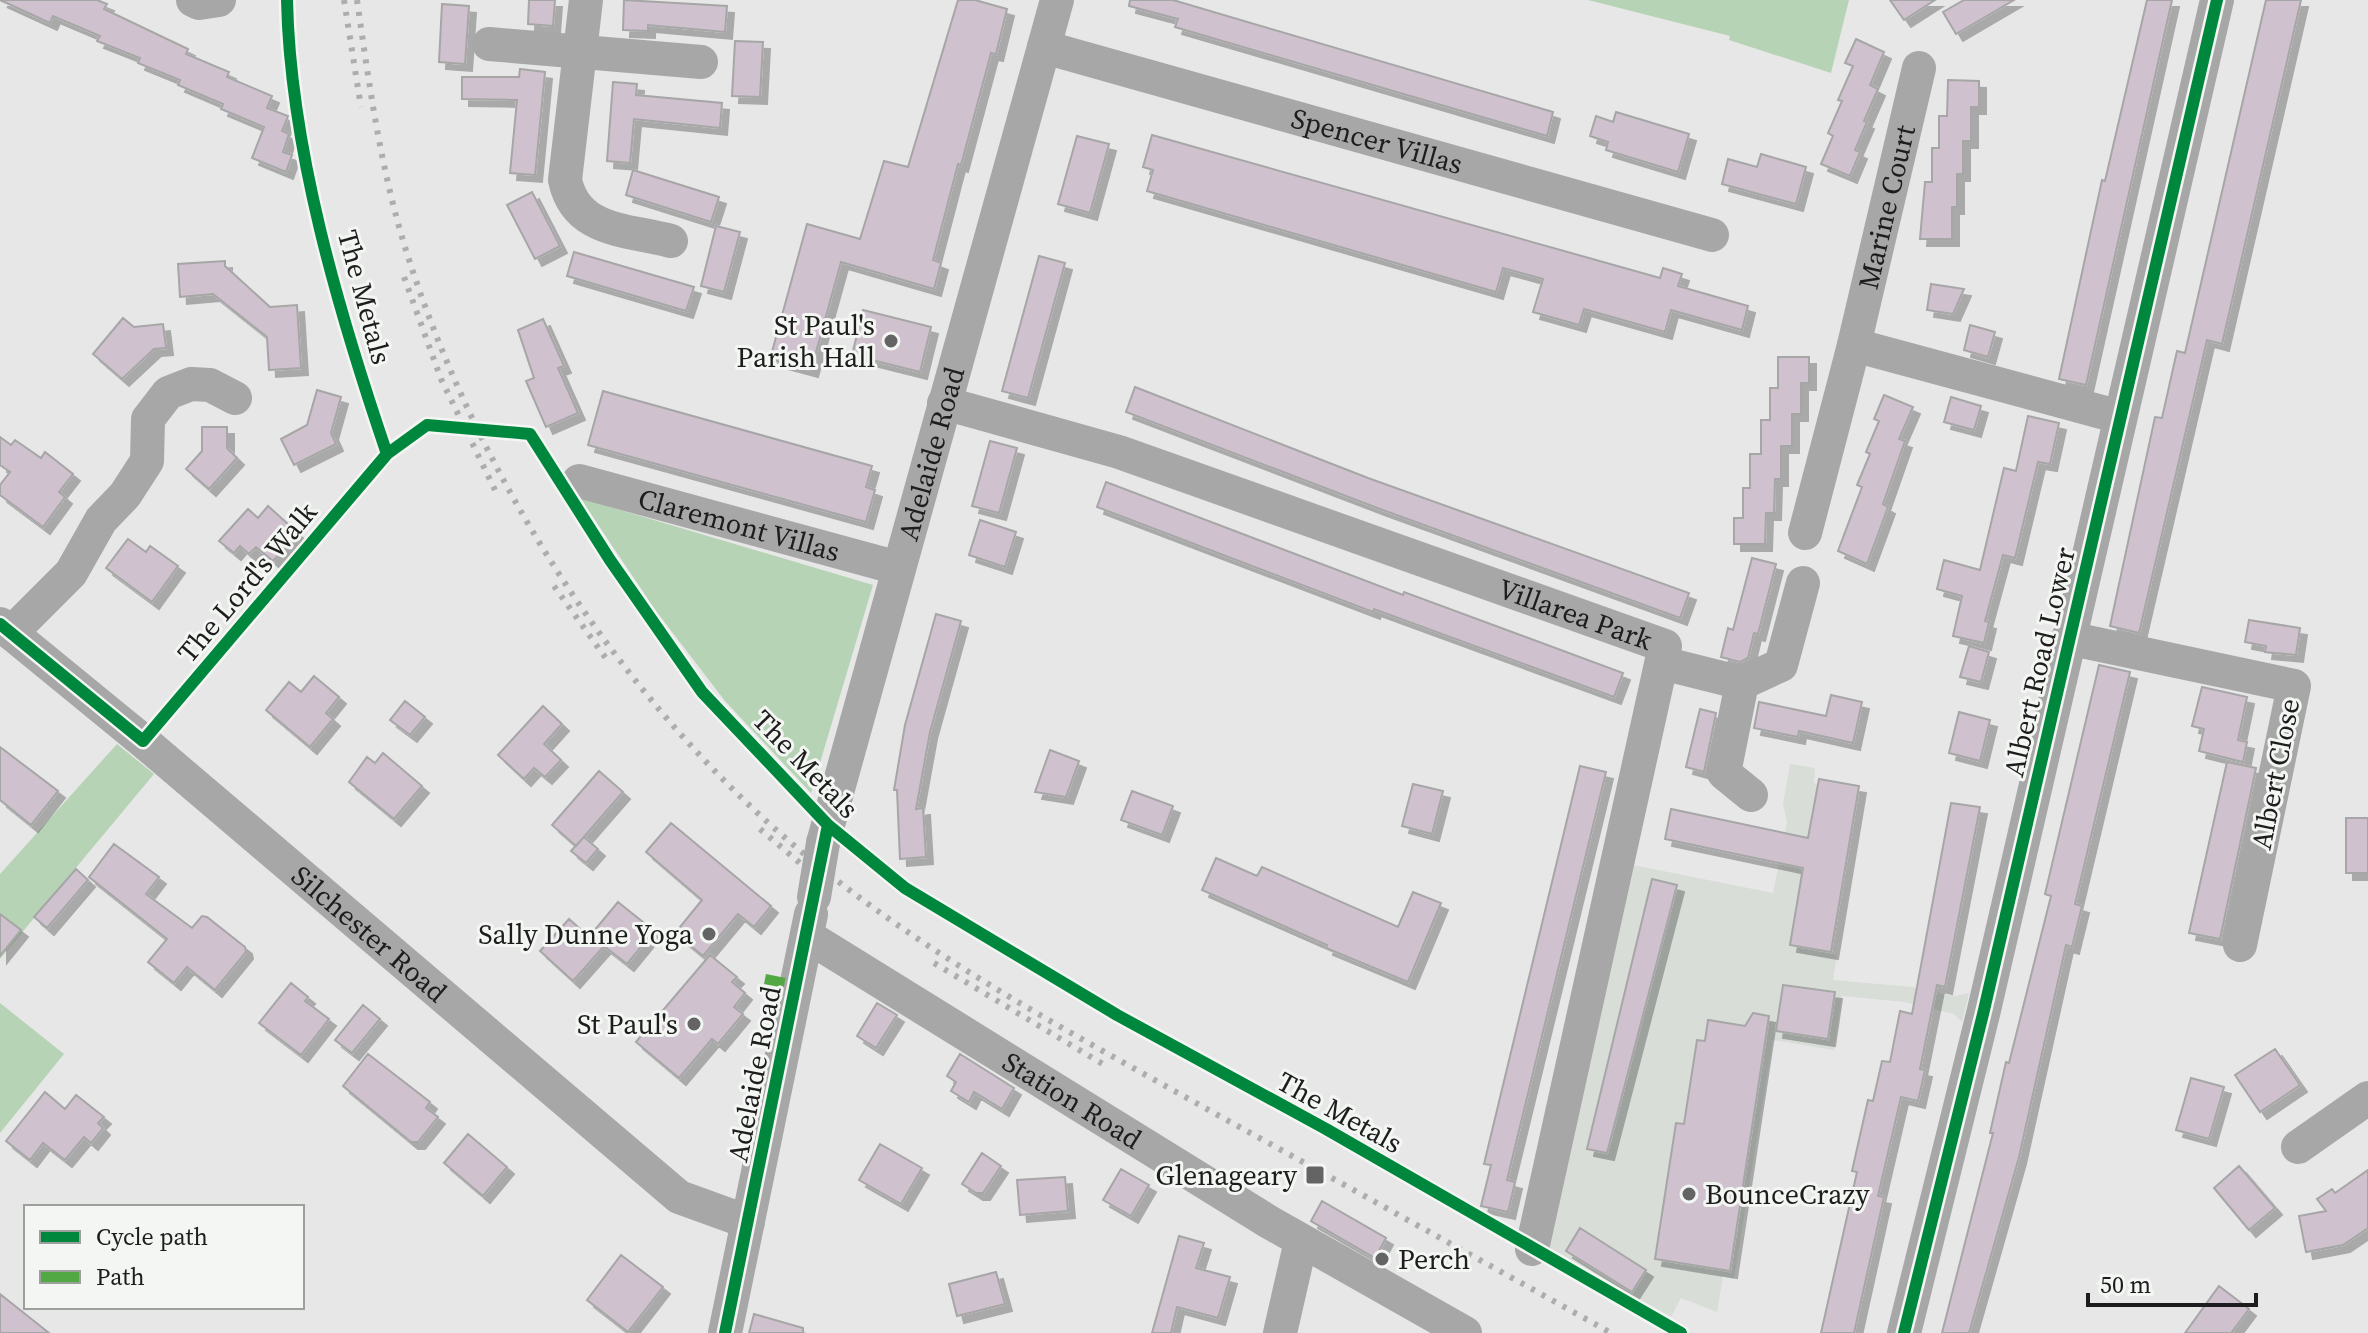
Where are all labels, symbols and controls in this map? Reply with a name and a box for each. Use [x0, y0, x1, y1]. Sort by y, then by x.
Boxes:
street label: Spencer Villas [1287, 99, 1467, 183]
street label: Marine Court [1849, 120, 1924, 293]
street label: The Metals [329, 226, 401, 368]
place label: St Paul's Parish Hall [737, 306, 875, 376]
marker: St Paul's Parish Hall [882, 332, 900, 350]
street label: Adelaide Road [889, 362, 973, 545]
street label: Claremont Villas [634, 479, 844, 570]
street label: The Lord's Walk [169, 493, 326, 670]
street label: Albert Road Lower [1994, 543, 2084, 780]
street label: Villarea Park [1493, 569, 1658, 659]
street label: Albert Close [2242, 695, 2308, 853]
street label: The Metals [745, 701, 867, 827]
street label: Silchester Road [284, 857, 455, 1011]
place label: Sally Dunne Yoga [478, 915, 694, 953]
marker: Sally Dunne Yoga [700, 925, 718, 943]
street label: Adelaide Road [718, 983, 790, 1165]
place label: St Paul's [577, 1005, 678, 1043]
marker: St Paul's [685, 1015, 703, 1033]
street label: Station Road [995, 1043, 1149, 1158]
street label: The Metals [1271, 1062, 1409, 1162]
place label: Glenageary [1156, 1156, 1298, 1194]
marker: Glenageary [1304, 1164, 1326, 1186]
place label: BounceCrazy [1705, 1175, 1870, 1213]
marker: BounceCrazy [1680, 1185, 1698, 1203]
legend [24, 1205, 304, 1309]
text: Cycle path [96, 1220, 208, 1253]
place label: Perch [1398, 1240, 1470, 1278]
marker: Perch [1373, 1250, 1391, 1268]
scale bar [2088, 1257, 2256, 1307]
text: Path [96, 1260, 145, 1293]
text: 50 m [2100, 1268, 2151, 1301]

